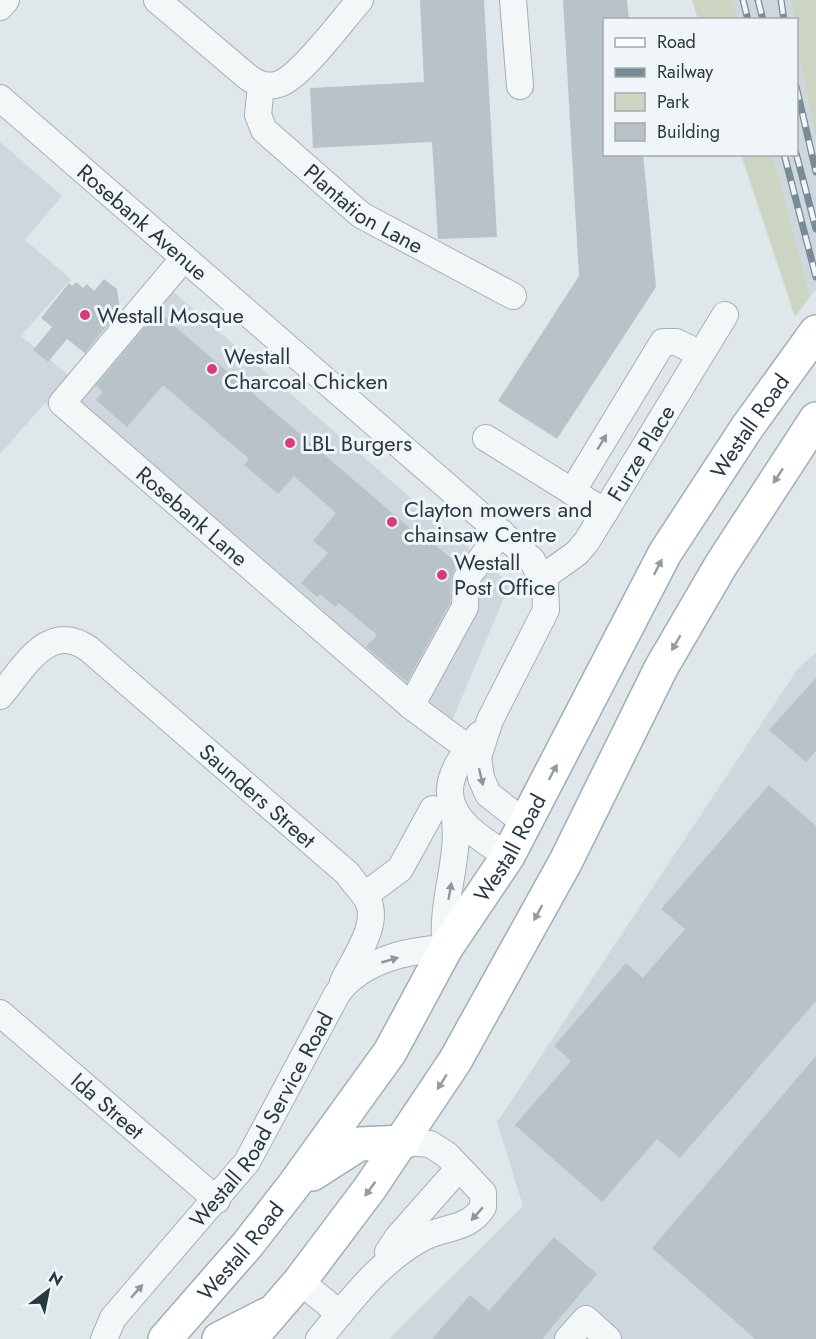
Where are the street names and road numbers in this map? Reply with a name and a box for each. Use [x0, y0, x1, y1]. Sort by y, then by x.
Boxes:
street label: Rosebank Avenue [70, 156, 215, 288]
street label: Plantation Lane [297, 156, 429, 261]
street label: Westall Road [702, 367, 797, 484]
street label: Furze Place [599, 398, 683, 507]
street label: Rosebank Lane [129, 458, 255, 574]
street label: Saunders Street [192, 736, 323, 856]
street label: Westall Road [466, 788, 554, 908]
street label: Westall Road Service Road [182, 1006, 341, 1234]
street label: Ida Street [64, 1065, 152, 1147]
street label: Westall Road [190, 1195, 291, 1307]

